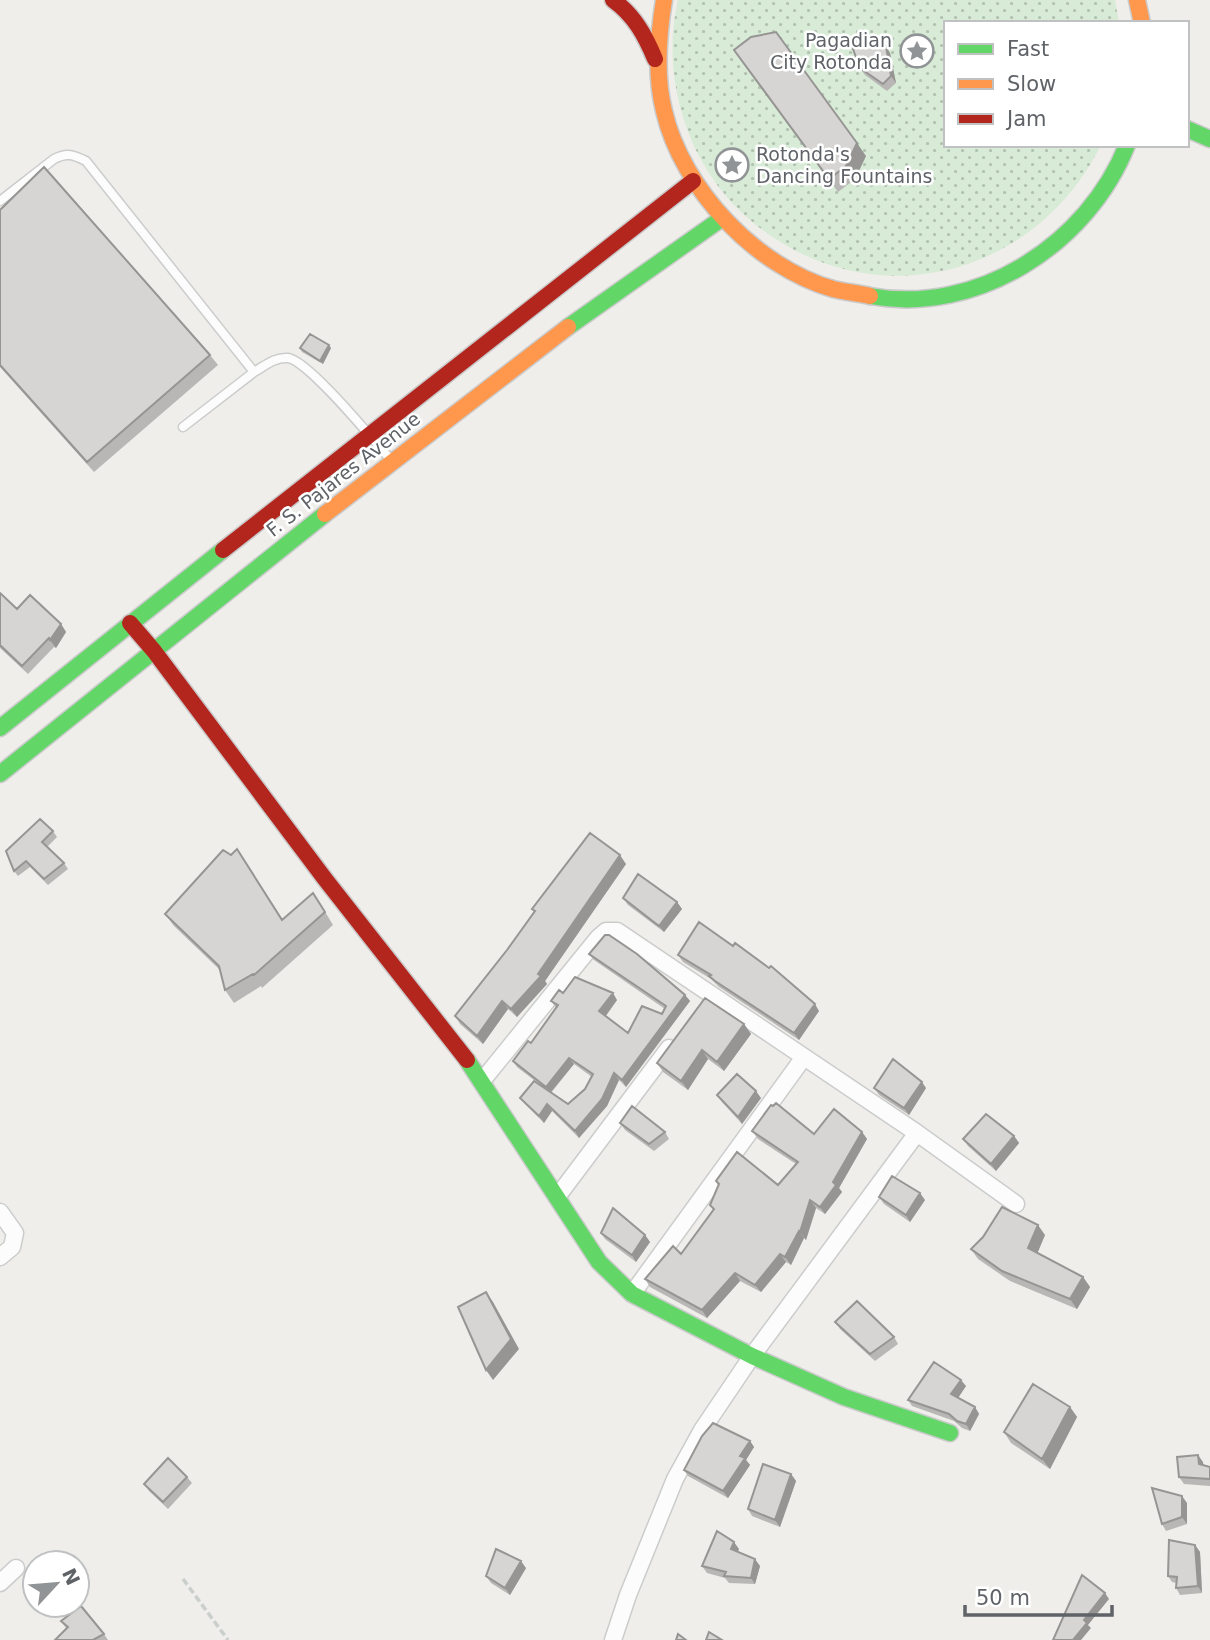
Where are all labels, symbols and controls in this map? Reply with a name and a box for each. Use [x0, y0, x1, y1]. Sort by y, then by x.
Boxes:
legend [944, 21, 1189, 147]
place label: Pagadian City Rotonda [770, 29, 892, 73]
place icon: Pagadian City Rotonda [898, 32, 936, 70]
text: Fast [1007, 37, 1049, 61]
text: Slow [1007, 72, 1056, 96]
text: Jam [1005, 107, 1047, 131]
place label: Rotonda's Dancing Fountains [756, 143, 932, 187]
place icon: Rotonda's Dancing Fountains [713, 146, 751, 184]
street label: F. S. Pajares Avenue [262, 407, 424, 541]
north arrow [21, 1549, 91, 1619]
text: N [58, 1565, 85, 1589]
scale bar [965, 1574, 1112, 1618]
text: 50 m [976, 1586, 1030, 1610]

